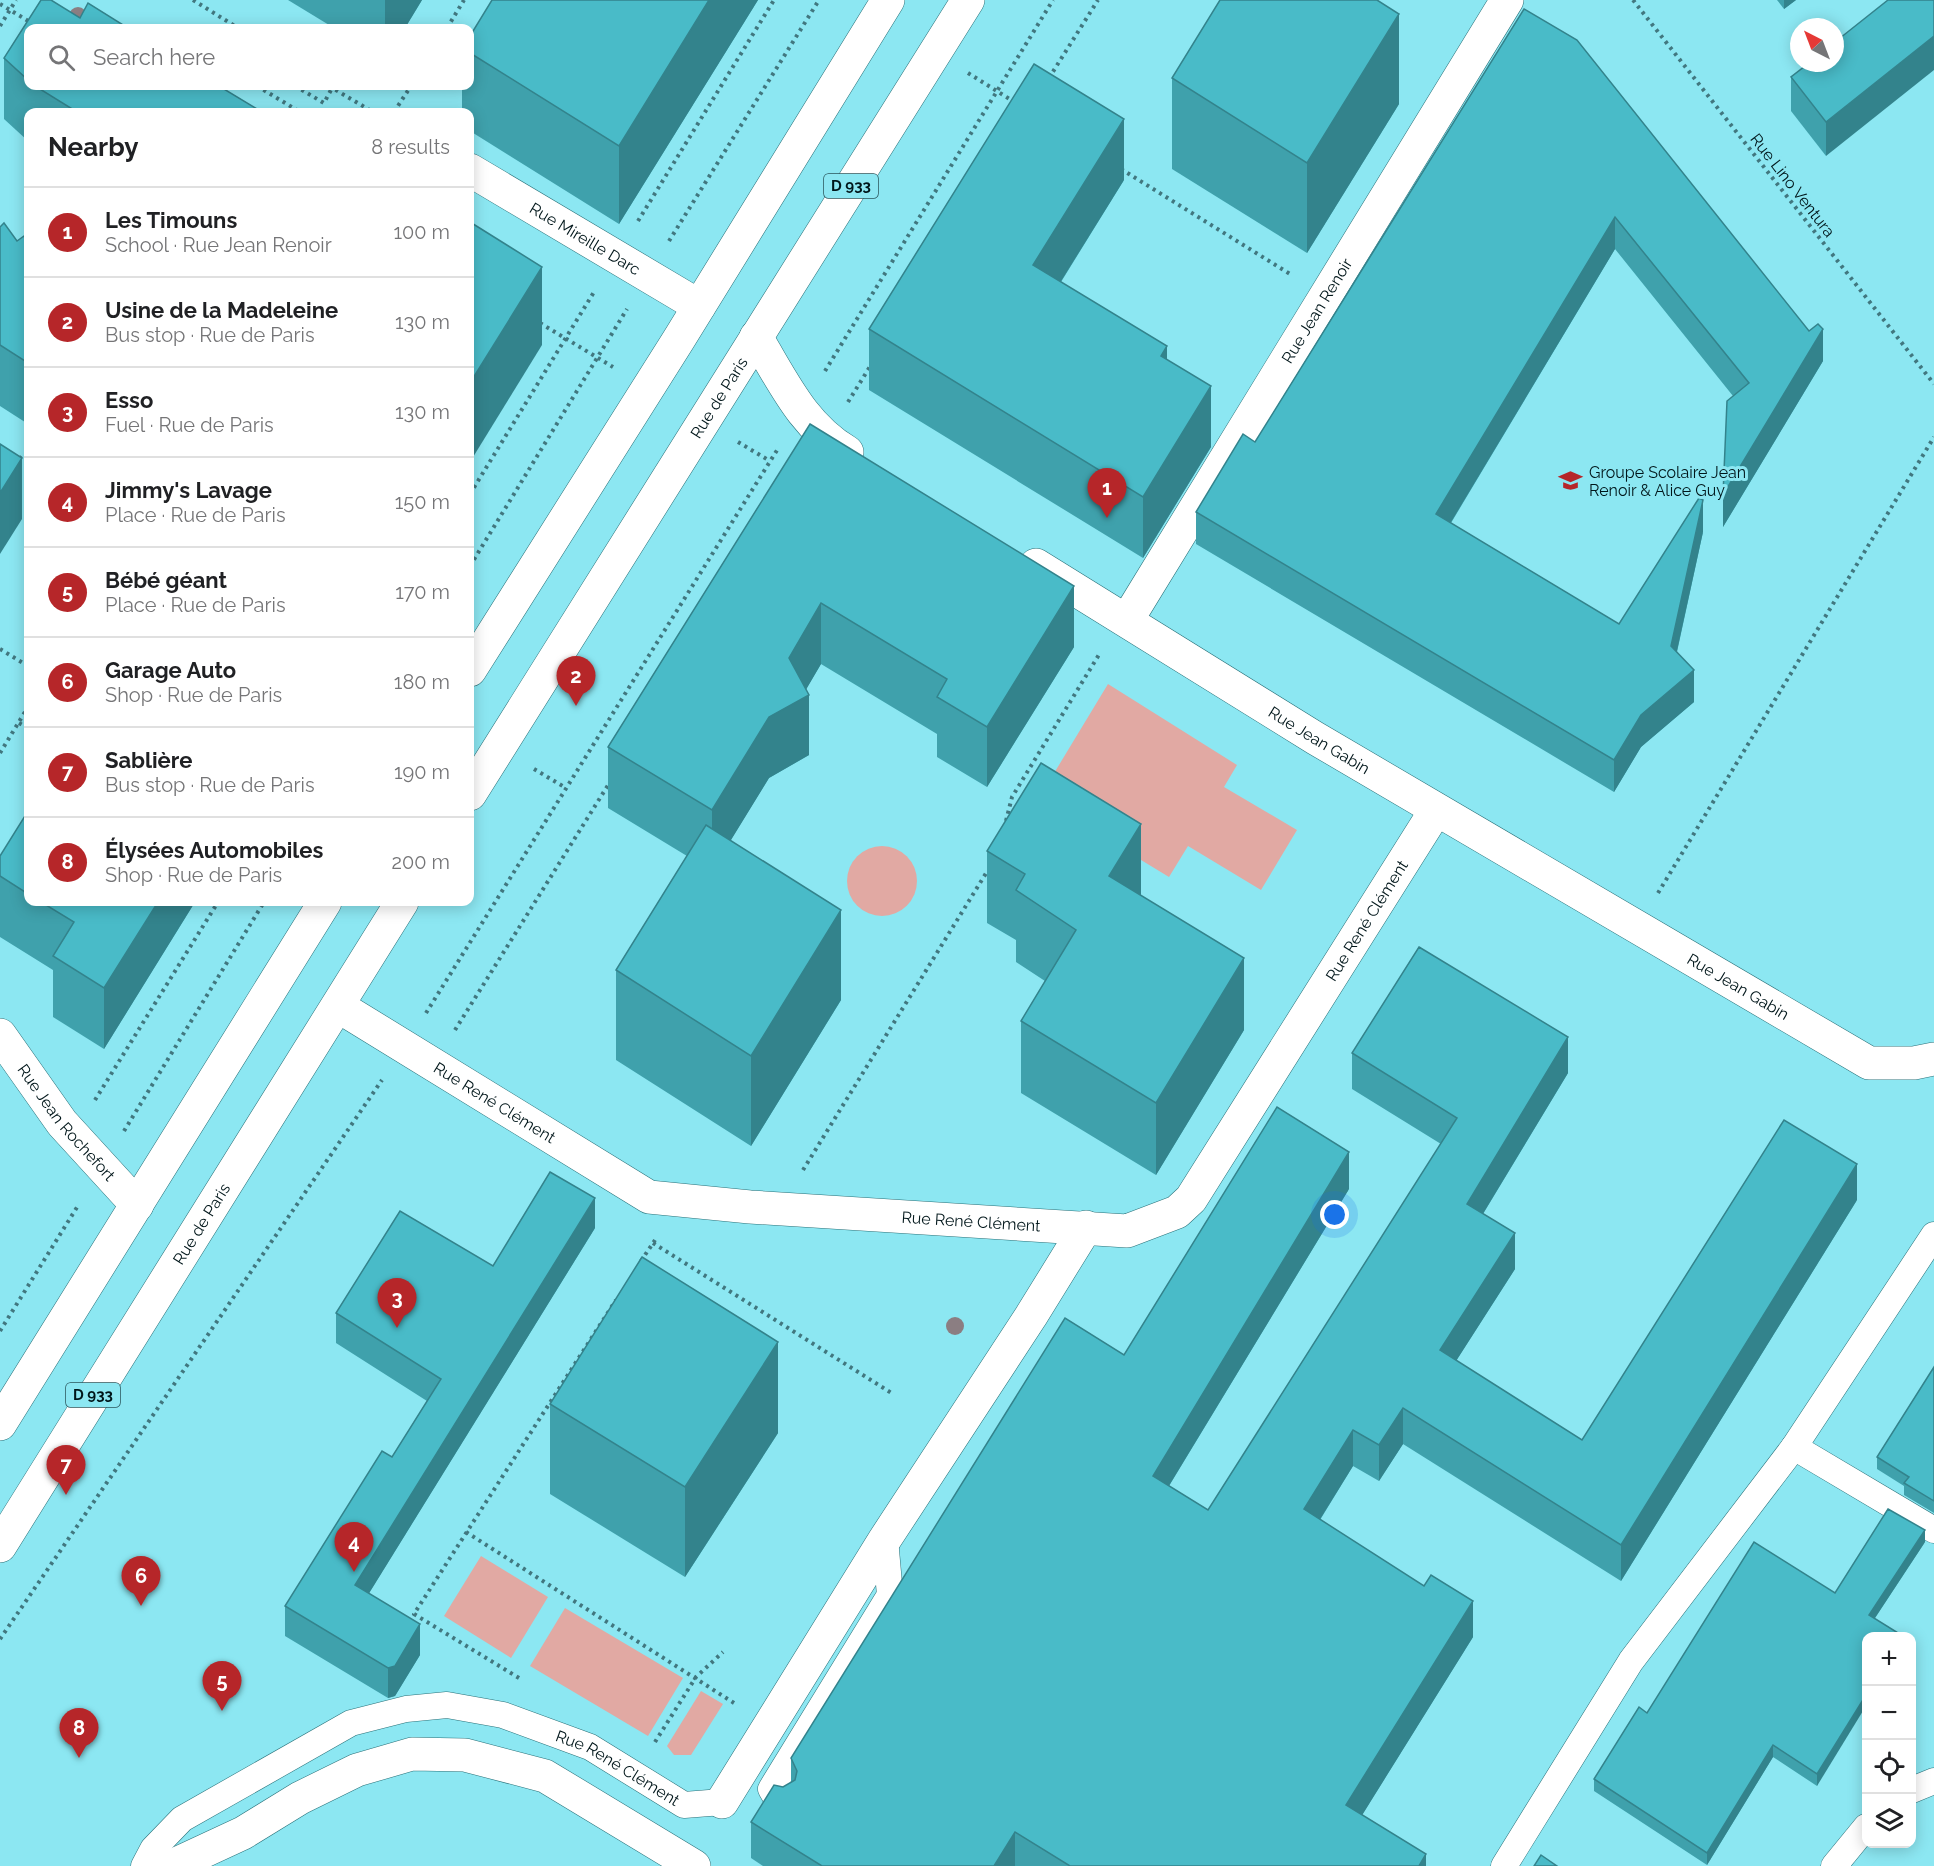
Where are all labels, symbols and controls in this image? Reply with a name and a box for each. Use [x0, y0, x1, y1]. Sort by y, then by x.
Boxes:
north arrow [1790, 18, 1844, 72]
search box [24, 24, 474, 90]
icon: search [45, 41, 78, 74]
text: Search here [93, 44, 215, 70]
street label: Rue Lino Ventura [1746, 130, 1839, 241]
text: Nearby [48, 132, 138, 162]
text: 8 results [371, 135, 450, 159]
road number: D 933 [824, 174, 878, 198]
street label: Rue Mireille Darc [526, 199, 644, 279]
text: Les Timouns [105, 207, 237, 233]
text: 1 [63, 220, 72, 244]
text: 100 m [393, 220, 450, 244]
text: School · Rue Jean Renoir [105, 233, 332, 257]
street label: Rue Jean Renoir [1278, 254, 1357, 367]
text: Usine de la Madeleine [105, 297, 338, 323]
text: 2 [62, 310, 73, 334]
text: 130 m [395, 310, 450, 334]
text: Bus stop · Rue de Paris [105, 323, 315, 347]
street label: Rue de Paris [687, 353, 752, 442]
text: Esso [105, 387, 153, 413]
text: 3 [62, 400, 73, 424]
text: 130 m [395, 400, 450, 424]
text: Fuel · Rue de Paris [105, 413, 274, 437]
place label: Groupe Scolaire Jean Renoir & Alice Guy [1589, 463, 1746, 500]
pin: 1 [1088, 468, 1126, 518]
school or university icon: Groupe Scolaire Jean Renoir & Alice Guy [1558, 468, 1584, 494]
text: Jimmy's Lavage [105, 477, 272, 503]
text: 4 [62, 490, 73, 514]
text: 150 m [395, 490, 450, 514]
text: Place · Rue de Paris [105, 503, 286, 527]
text: Bébé géant [105, 567, 227, 593]
text: 5 [62, 580, 73, 604]
text: 170 m [395, 580, 450, 604]
text: Place · Rue de Paris [105, 593, 286, 617]
pin: 2 [556, 656, 596, 706]
text: Garage Auto [105, 657, 236, 683]
text: 6 [61, 670, 74, 694]
text: 180 m [394, 670, 450, 694]
text: Shop · Rue de Paris [105, 683, 282, 707]
street label: Rue Jean Gabin [1265, 703, 1373, 778]
text: Sablière [105, 747, 192, 773]
text: 7 [62, 760, 73, 784]
text: 190 m [394, 760, 450, 784]
text: Bus stop · Rue de Paris [105, 773, 315, 797]
text: Élysées Automobiles [105, 837, 323, 863]
text: 8 [61, 850, 74, 874]
text: 200 m [392, 850, 450, 874]
street label: Rue René Clément [1322, 856, 1412, 985]
text: Shop · Rue de Paris [105, 863, 282, 887]
street label: Rue Jean Gabin [1684, 949, 1792, 1024]
street label: Rue René Clément [430, 1058, 559, 1148]
street label: Rue Jean Rochefort [13, 1061, 119, 1185]
street label: Rue de Paris [169, 1180, 234, 1268]
your location [1320, 1200, 1349, 1229]
street label: Rue René Clément [901, 1208, 1042, 1236]
pin: 3 [378, 1278, 416, 1328]
road number: D 933 [66, 1383, 120, 1407]
pin: 7 [46, 1446, 86, 1495]
pin: 4 [334, 1522, 374, 1572]
pin: 6 [122, 1556, 160, 1606]
map controls [1862, 1632, 1916, 1848]
button: + [1862, 1632, 1916, 1686]
pin: 5 [202, 1662, 242, 1711]
button: − [1862, 1686, 1916, 1740]
pin: 8 [60, 1708, 98, 1758]
street label: Rue René Clément [553, 1726, 684, 1810]
button: locate [1862, 1740, 1916, 1794]
button: layers [1862, 1794, 1916, 1848]

